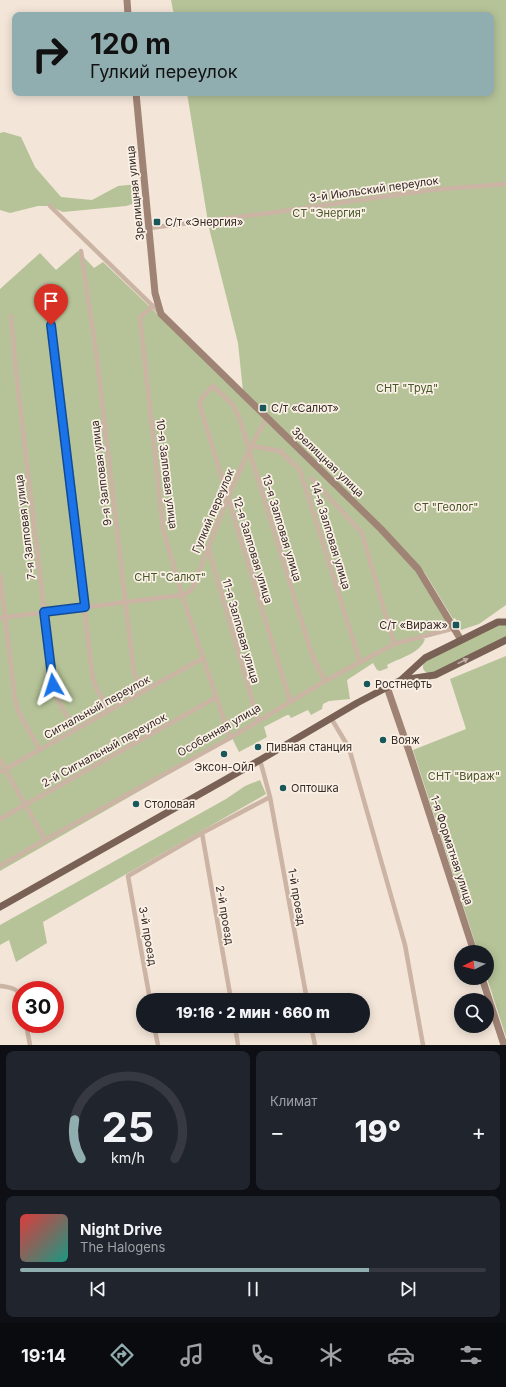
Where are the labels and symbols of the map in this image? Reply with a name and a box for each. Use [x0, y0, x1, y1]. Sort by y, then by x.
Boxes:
street label: Зрелищная улица [123, 145, 147, 241]
street label: 3-й Июльский переулок [309, 173, 439, 205]
park label: СТ "Энергия" [292, 206, 366, 220]
place label: С/т «Энергия» [165, 215, 243, 229]
marker: С/т «Энергия» [152, 217, 162, 227]
pin [34, 284, 68, 325]
park label: СНТ "Труд" [376, 381, 438, 395]
place label: С/т «Салют» [271, 401, 339, 415]
marker: С/т «Салют» [258, 403, 268, 413]
street label: 10-я Залповая улица [153, 418, 181, 530]
street label: 9-я Залповая улица [88, 419, 114, 527]
street label: Зрелищная улица [289, 424, 367, 500]
street label: Гулкий переулок [189, 467, 237, 555]
street label: 13-я Залповая улица [259, 473, 305, 583]
street label: 7-я Залповая улица [12, 474, 38, 580]
street label: 14-я Залповая улица [308, 481, 354, 591]
street label: 12-я Залповая улица [230, 495, 276, 605]
park label: СТ "Геолог" [414, 500, 478, 514]
park label: СНТ "Салют" [134, 570, 206, 584]
street label: 11-я Залповая улица [219, 577, 263, 685]
place label: С/т «Вираж» [379, 618, 448, 632]
marker: С/т «Вираж» [451, 620, 461, 630]
one-way arrow [458, 658, 469, 664]
position arrow [32, 664, 74, 706]
street label: Сигнальный переулок [41, 672, 153, 742]
place label: Ростнефть [375, 677, 432, 691]
marker: Ростнефть [362, 679, 372, 689]
street label: Особенная улица [175, 700, 263, 760]
street label: 2-й Сигнальный переулок [39, 710, 169, 790]
place label: Вояж [391, 733, 420, 747]
marker: Вояж [378, 735, 388, 745]
place label: Пивная станция [266, 740, 352, 754]
marker: Пивная станция [253, 742, 263, 752]
marker: Эксон-Ойл [219, 749, 229, 759]
place label: Эксон-Ойл [194, 760, 254, 774]
park label: СНТ "Вираж" [428, 769, 500, 783]
place label: Оптошка [291, 781, 339, 795]
marker: Оптошка [278, 783, 288, 793]
street label: 1-я Форматная улица [428, 794, 476, 906]
place label: Столовая [144, 797, 195, 811]
marker: Столовая [131, 799, 141, 809]
street label: 1-й проезд [285, 867, 309, 927]
street label: 2-й проезд [213, 884, 237, 946]
street label: 3-й проезд [136, 905, 160, 967]
north arrow [454, 945, 494, 985]
speed limit sign: 30 [12, 981, 64, 1033]

